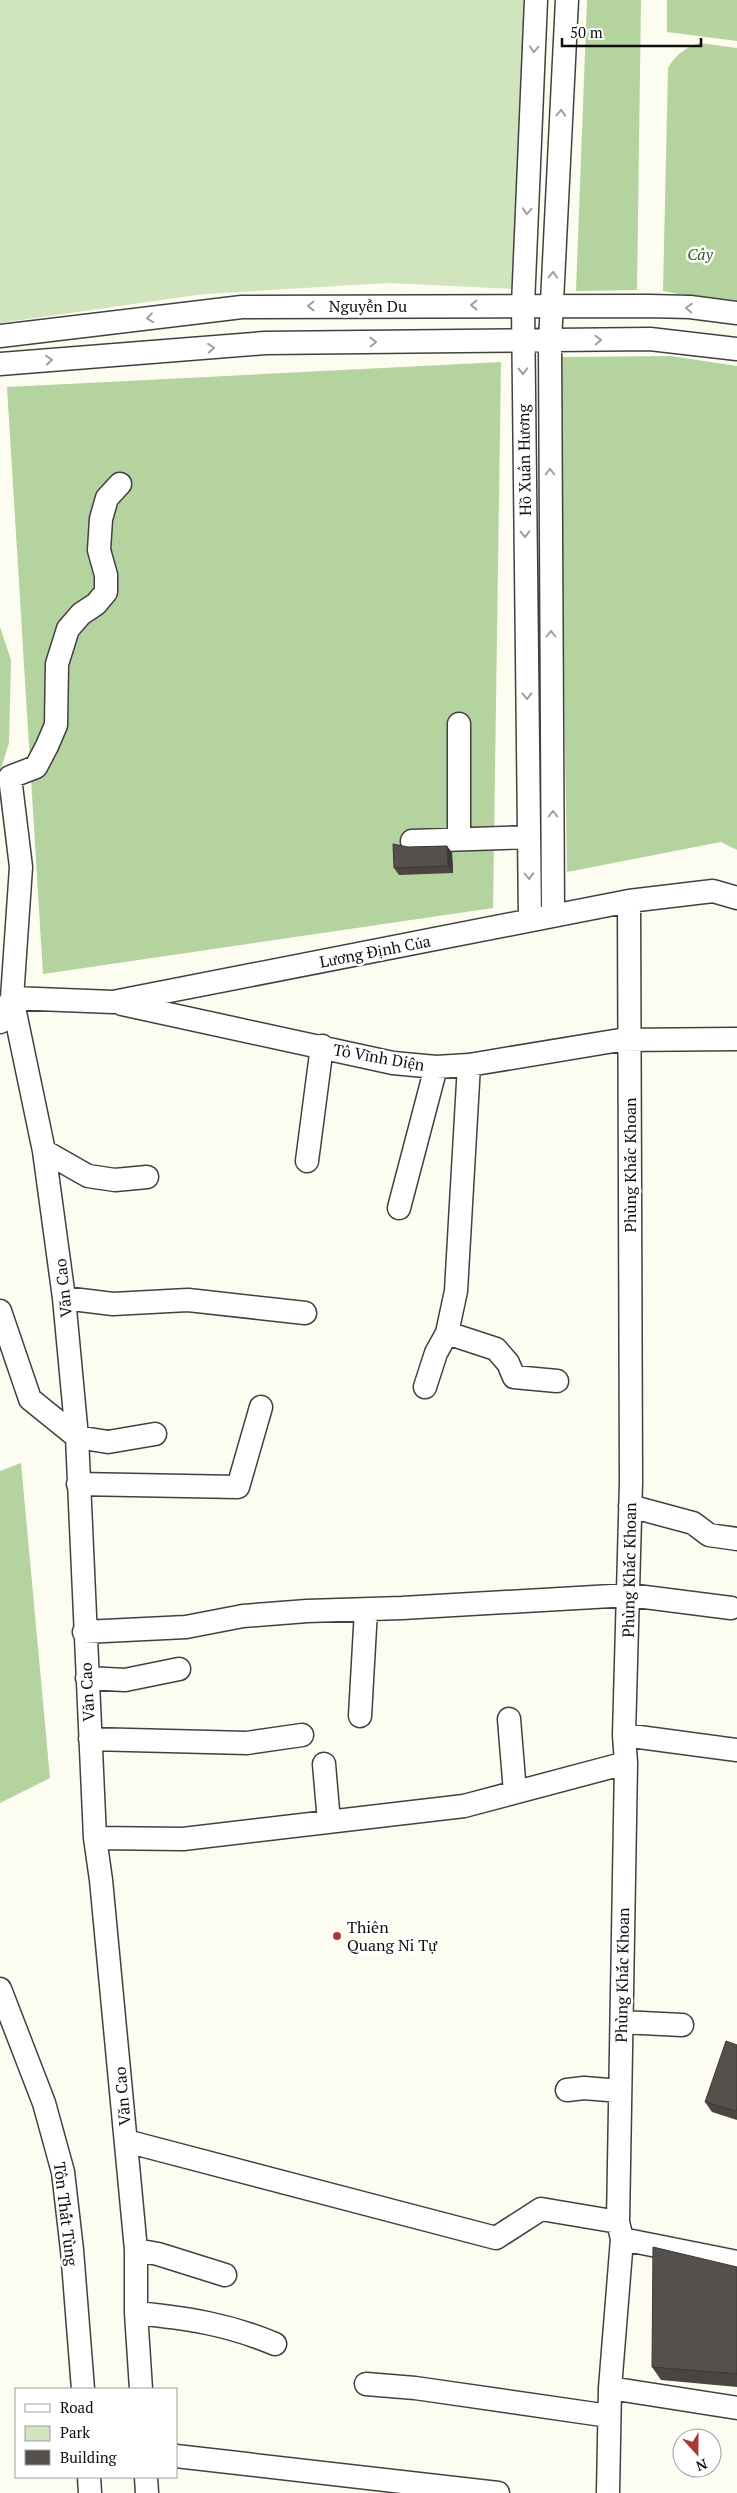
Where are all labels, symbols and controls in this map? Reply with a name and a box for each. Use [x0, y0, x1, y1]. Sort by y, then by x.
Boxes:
scale bar [562, 15, 701, 47]
text: 50 m [570, 22, 603, 42]
one-way arrow [528, 45, 539, 53]
one-way arrow [556, 109, 567, 117]
one-way arrow [521, 207, 532, 215]
park label: Cây [687, 243, 714, 265]
one-way arrow [547, 271, 558, 279]
street label: Nguyễn Du [329, 295, 407, 317]
one-way arrow [470, 300, 478, 311]
one-way arrow [307, 301, 315, 311]
one-way arrow [684, 302, 692, 313]
one-way arrow [145, 312, 153, 323]
one-way arrow [595, 335, 603, 345]
one-way arrow [370, 337, 377, 347]
one-way arrow [207, 342, 215, 353]
one-way arrow [45, 355, 53, 366]
one-way arrow [518, 368, 529, 376]
street label: Hồ Xuân Hương [512, 403, 536, 516]
one-way arrow [545, 467, 555, 475]
one-way arrow [520, 530, 530, 538]
one-way arrow [546, 630, 556, 638]
one-way arrow [522, 693, 532, 701]
one-way arrow [547, 810, 558, 818]
one-way arrow [524, 873, 535, 881]
street label: Lương Định Của [318, 929, 432, 973]
street label: Tô Vĩnh Diện [332, 1038, 427, 1076]
street label: Phùng Khắc Khoan [619, 1097, 641, 1233]
street label: Văn Cao [49, 1257, 77, 1319]
street label: Phùng Khắc Khoan [617, 1502, 641, 1638]
street label: Văn Cao [74, 1662, 100, 1722]
street label: Phùng Khắc Khoan [610, 1907, 634, 2043]
place label: Thiên Quang Ni Tự [347, 1916, 438, 1956]
marker: Thiên Quang Ni Tự [331, 1930, 343, 1942]
street label: Văn Cao [108, 2065, 136, 2126]
street label: Tôn Thất Tùng [49, 2161, 83, 2268]
legend [15, 2388, 178, 2478]
text: Road [60, 2397, 93, 2417]
text: Park [60, 2422, 90, 2442]
north arrow [672, 2428, 722, 2478]
text: Building [60, 2447, 118, 2467]
text: N [693, 2455, 710, 2477]

